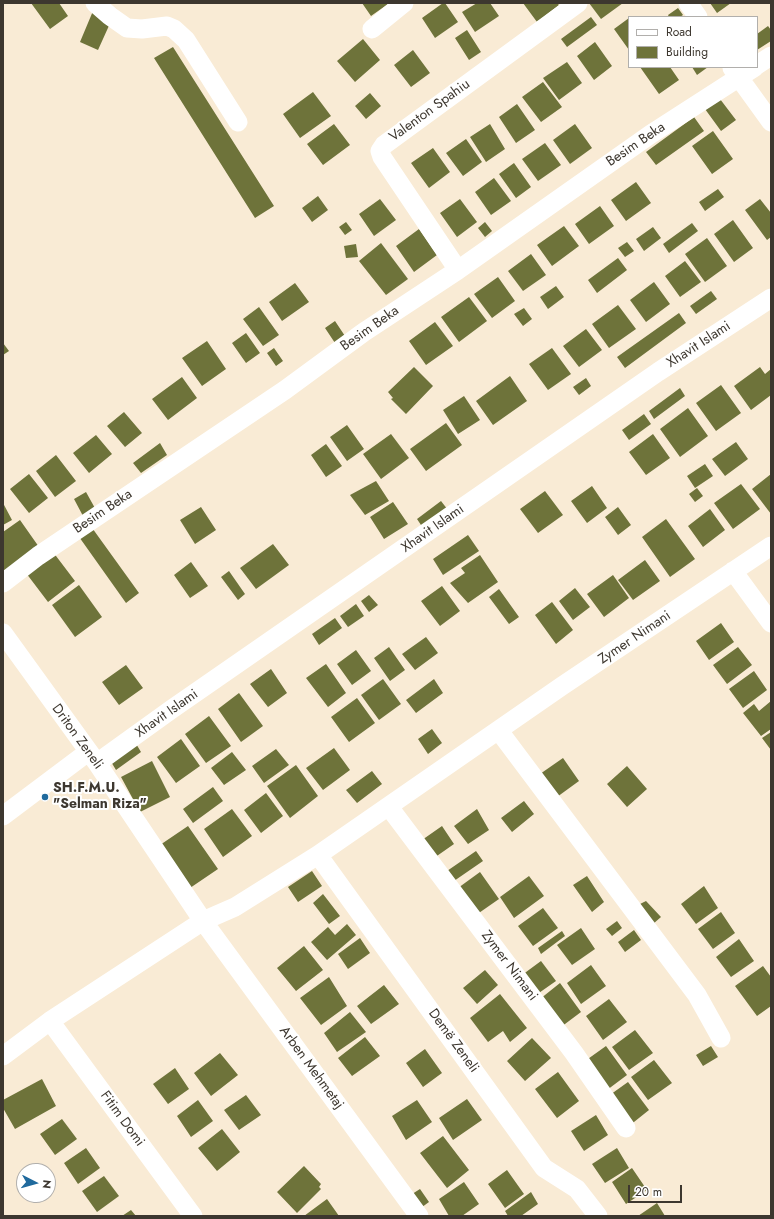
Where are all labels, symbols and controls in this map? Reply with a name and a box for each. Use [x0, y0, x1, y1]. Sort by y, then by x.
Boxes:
legend [628, 16, 758, 68]
text: Road [666, 23, 692, 41]
text: Building [666, 43, 708, 61]
street label: Valenton Spahiu [386, 76, 474, 146]
street label: Besim Beka [603, 119, 669, 171]
street label: Besim Beka [338, 303, 402, 355]
street label: Xhavit Islami [664, 318, 734, 372]
street label: Besim Beka [70, 486, 136, 538]
street label: Xhavit Islami [398, 501, 468, 557]
street label: Zymer Nimani [596, 608, 674, 668]
street label: Xhavit Islami [132, 686, 202, 742]
street label: Driton Zeneli [48, 701, 106, 773]
place label: SH.F.M.U. "Selman Riza" [53, 781, 147, 814]
marker: SH.F.M.U. "Selman Riza" [40, 792, 50, 802]
street label: Zymer Nimani [477, 928, 541, 1004]
street label: Demë Zeneli [424, 1006, 482, 1076]
street label: Arben Mehmetaj [275, 1023, 347, 1113]
street label: Fitim Domi [96, 1088, 148, 1150]
north arrow [16, 1163, 56, 1203]
scale bar [630, 1177, 684, 1203]
text: N [39, 1179, 55, 1189]
text: 20 m [635, 1183, 662, 1201]

